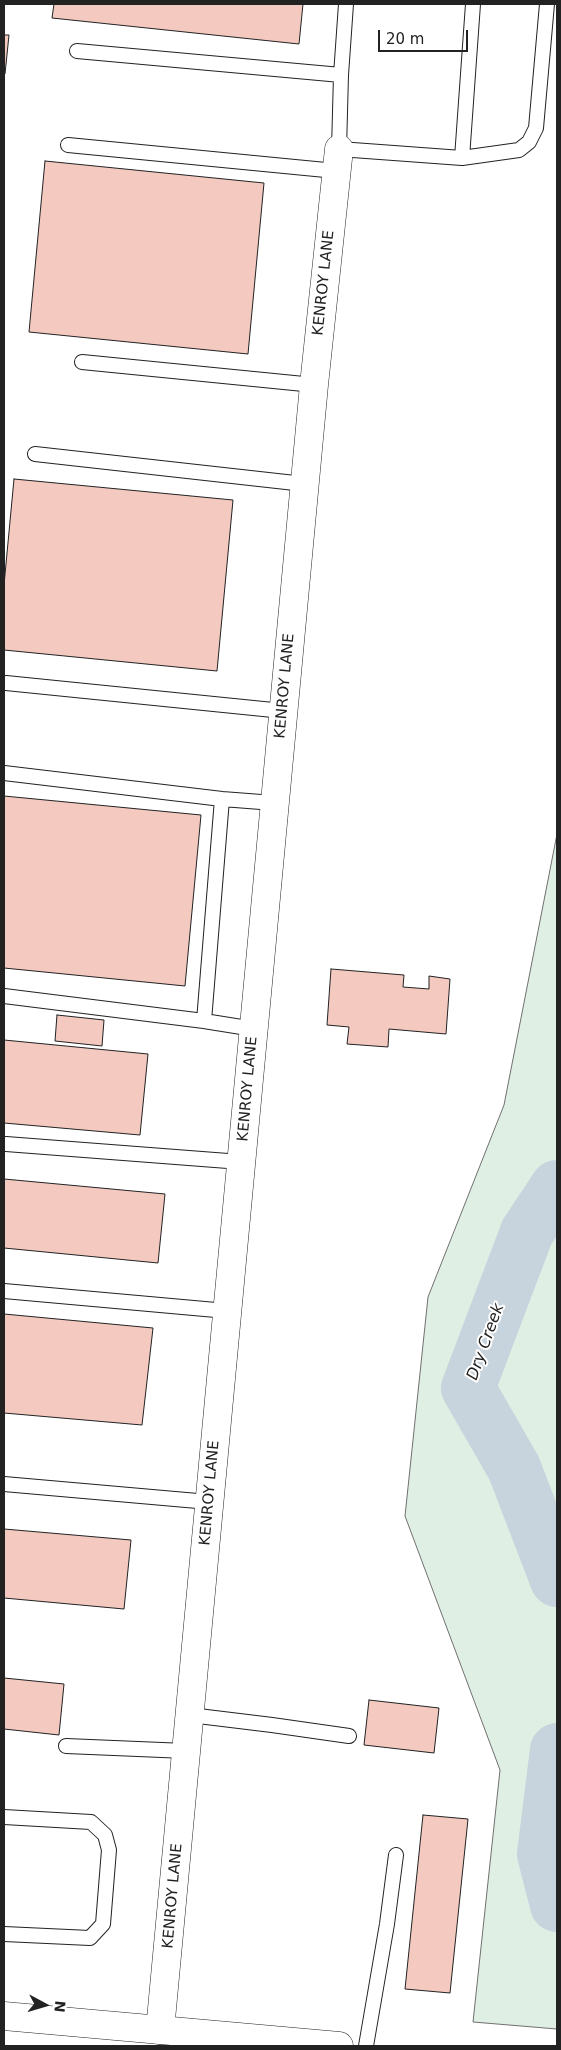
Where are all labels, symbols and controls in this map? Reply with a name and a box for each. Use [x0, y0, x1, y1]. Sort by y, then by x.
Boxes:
scale bar [381, 20, 471, 52]
text: 20 m [386, 30, 424, 48]
street label: KENROY LANE [310, 230, 338, 336]
street label: KENROY LANE [271, 633, 299, 739]
street label: KENROY LANE [234, 1036, 262, 1142]
water label: Dry Creek [463, 1301, 509, 1383]
street label: KENROY LANE [196, 1440, 224, 1546]
street label: KENROY LANE [159, 1843, 187, 1949]
north arrow [20, 1980, 70, 2030]
text: N [51, 2000, 68, 2013]

